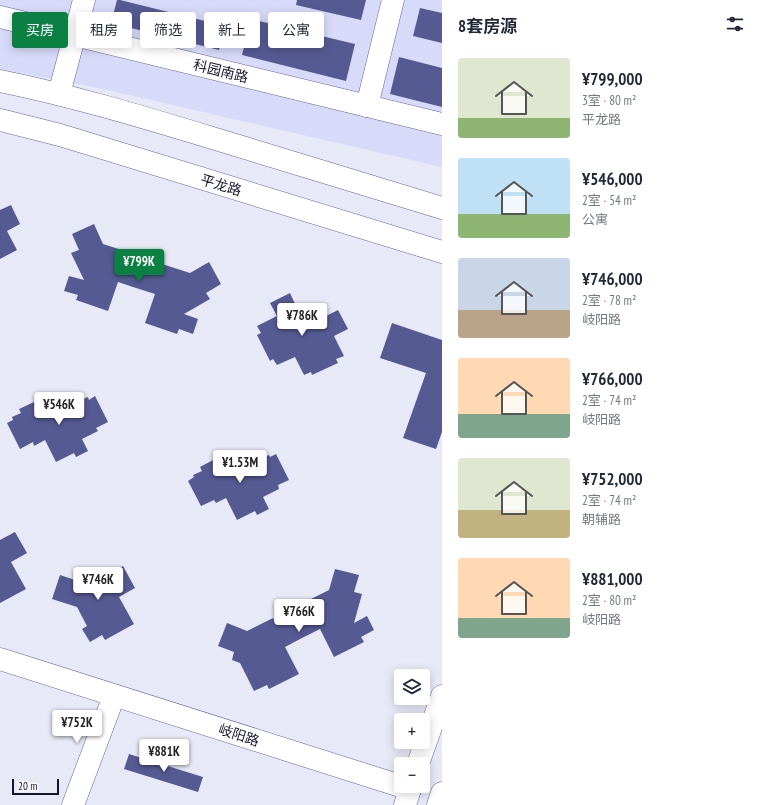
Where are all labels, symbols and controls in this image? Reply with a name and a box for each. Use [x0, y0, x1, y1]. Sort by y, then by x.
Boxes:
chip: 买房 [12, 12, 68, 48]
chip: 租房 [76, 12, 132, 48]
chip: 筛选 [140, 12, 196, 48]
chip: 新上 [204, 12, 260, 48]
chip: 公寓 [268, 12, 324, 48]
icon: filters [724, 13, 746, 35]
text: 8套房源 [458, 15, 517, 37]
street label: 科园南路 [192, 55, 250, 87]
text: ¥799,000 [582, 68, 643, 90]
icon: home [490, 74, 538, 122]
text: 3室 · 80 m² [582, 92, 636, 109]
text: 平龙路 [582, 111, 621, 128]
text: ¥546,000 [582, 168, 643, 190]
street label: 平龙路 [198, 170, 244, 200]
icon: home [490, 174, 538, 222]
text: 2室 · 54 m² [582, 192, 636, 209]
text: 公寓 [582, 211, 608, 228]
pin: ¥799K [111, 249, 167, 283]
text: ¥799K [123, 253, 155, 270]
text: ¥746,000 [582, 268, 643, 290]
icon: home [490, 274, 538, 322]
text: 2室 · 78 m² [582, 292, 636, 309]
pin: ¥786K [274, 303, 330, 337]
text: ¥786K [286, 307, 318, 324]
text: 岐阳路 [582, 311, 621, 328]
text: ¥766,000 [582, 368, 643, 390]
icon: home [490, 374, 538, 422]
pin: ¥546K [31, 392, 87, 426]
text: 2室 · 74 m² [582, 392, 636, 409]
text: ¥546K [43, 396, 75, 413]
text: 岐阳路 [582, 411, 621, 428]
pin: ¥1.53M [207, 450, 273, 484]
text: ¥1.53M [222, 454, 258, 471]
text: ¥752,000 [582, 468, 643, 490]
icon: home [490, 474, 538, 522]
text: 2室 · 74 m² [582, 492, 636, 509]
text: 朝辅路 [582, 511, 621, 528]
pin: ¥746K [70, 567, 126, 601]
text: ¥881,000 [582, 568, 643, 590]
text: ¥746K [82, 571, 114, 588]
icon: home [490, 574, 538, 622]
text: 2室 · 80 m² [582, 592, 636, 609]
pin: ¥766K [271, 599, 327, 633]
text: ¥766K [283, 603, 315, 620]
text: 岐阳路 [582, 611, 621, 628]
map controls [394, 669, 430, 793]
button: layers [394, 669, 430, 705]
pin: ¥752K [49, 710, 105, 744]
button: + [394, 713, 430, 749]
text: ¥752K [61, 714, 93, 731]
street label: 岐阳路 [216, 720, 262, 750]
pin: ¥881K [136, 739, 192, 773]
text: ¥881K [148, 743, 180, 760]
button: − [394, 757, 430, 793]
scale bar [12, 777, 59, 796]
text: 20 m [18, 779, 37, 793]

